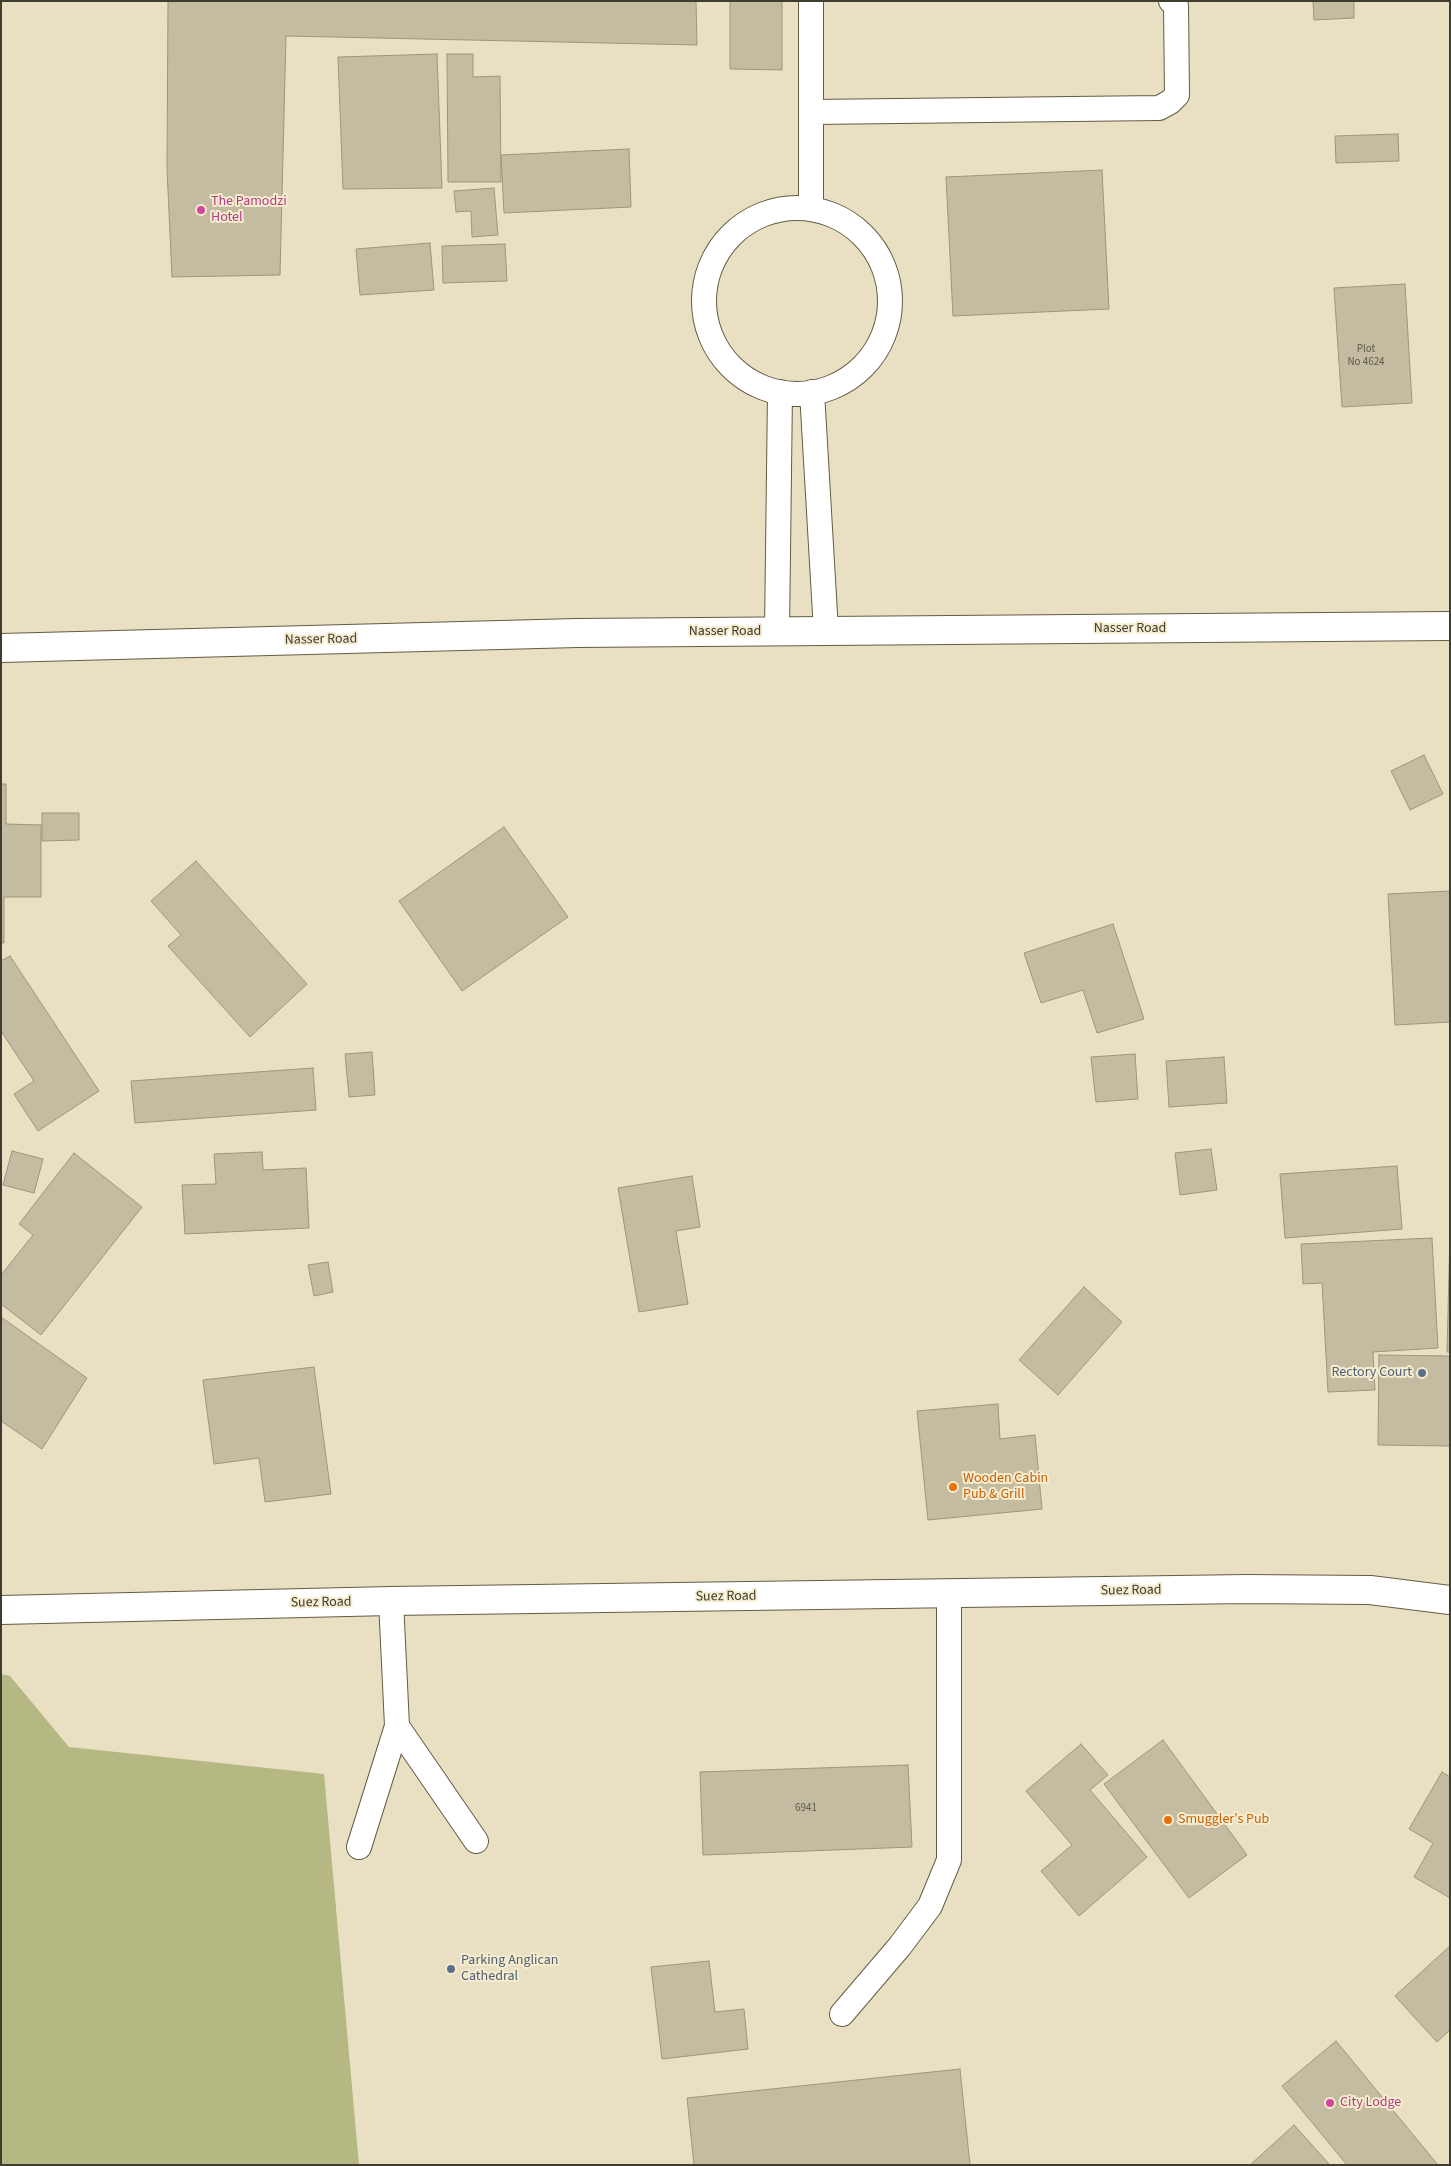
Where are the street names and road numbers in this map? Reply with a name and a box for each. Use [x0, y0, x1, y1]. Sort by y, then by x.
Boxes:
street label: Nasser Road [1094, 621, 1166, 637]
street label: Nasser Road [689, 624, 761, 640]
street label: Nasser Road [285, 631, 357, 649]
street label: Suez Road [1100, 1582, 1162, 1600]
street label: Suez Road [695, 1588, 757, 1606]
street label: Suez Road [290, 1594, 352, 1612]

